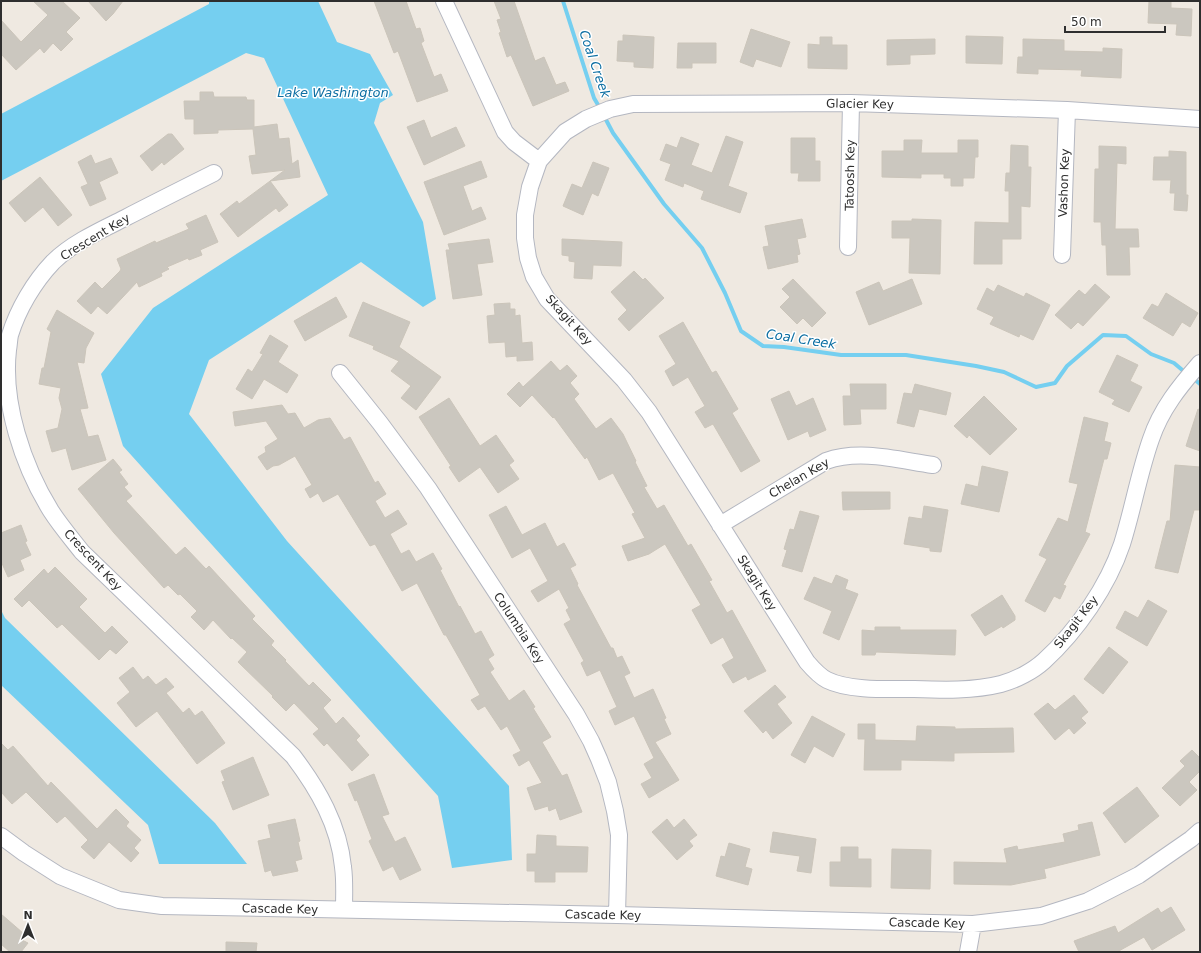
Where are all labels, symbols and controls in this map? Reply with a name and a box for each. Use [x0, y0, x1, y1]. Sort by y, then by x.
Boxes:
scale bar [1065, 8, 1165, 34]
text: 50 m [1071, 15, 1102, 29]
water label: Coal Creek [576, 28, 614, 100]
water label: Lake Washington [277, 85, 389, 100]
street label: Glacier Key [826, 96, 894, 112]
street label: Tatoosh Key [842, 139, 858, 212]
street label: Vashon Key [1056, 148, 1072, 218]
street label: Crescent Key [58, 211, 132, 263]
street label: Skagit Key [543, 292, 595, 348]
water label: Coal Creek [765, 326, 838, 352]
street label: Chelan Key [766, 455, 832, 501]
street label: Crescent Key [61, 527, 125, 593]
street label: Skagit Key [734, 553, 780, 613]
street label: Columbia Key [491, 590, 547, 666]
street label: Skagit Key [1051, 593, 1101, 651]
street label: Cascade Key [242, 901, 318, 917]
north arrow [8, 905, 48, 945]
street label: Cascade Key [565, 907, 641, 923]
text: N [23, 909, 33, 922]
street label: Cascade Key [889, 915, 965, 931]

